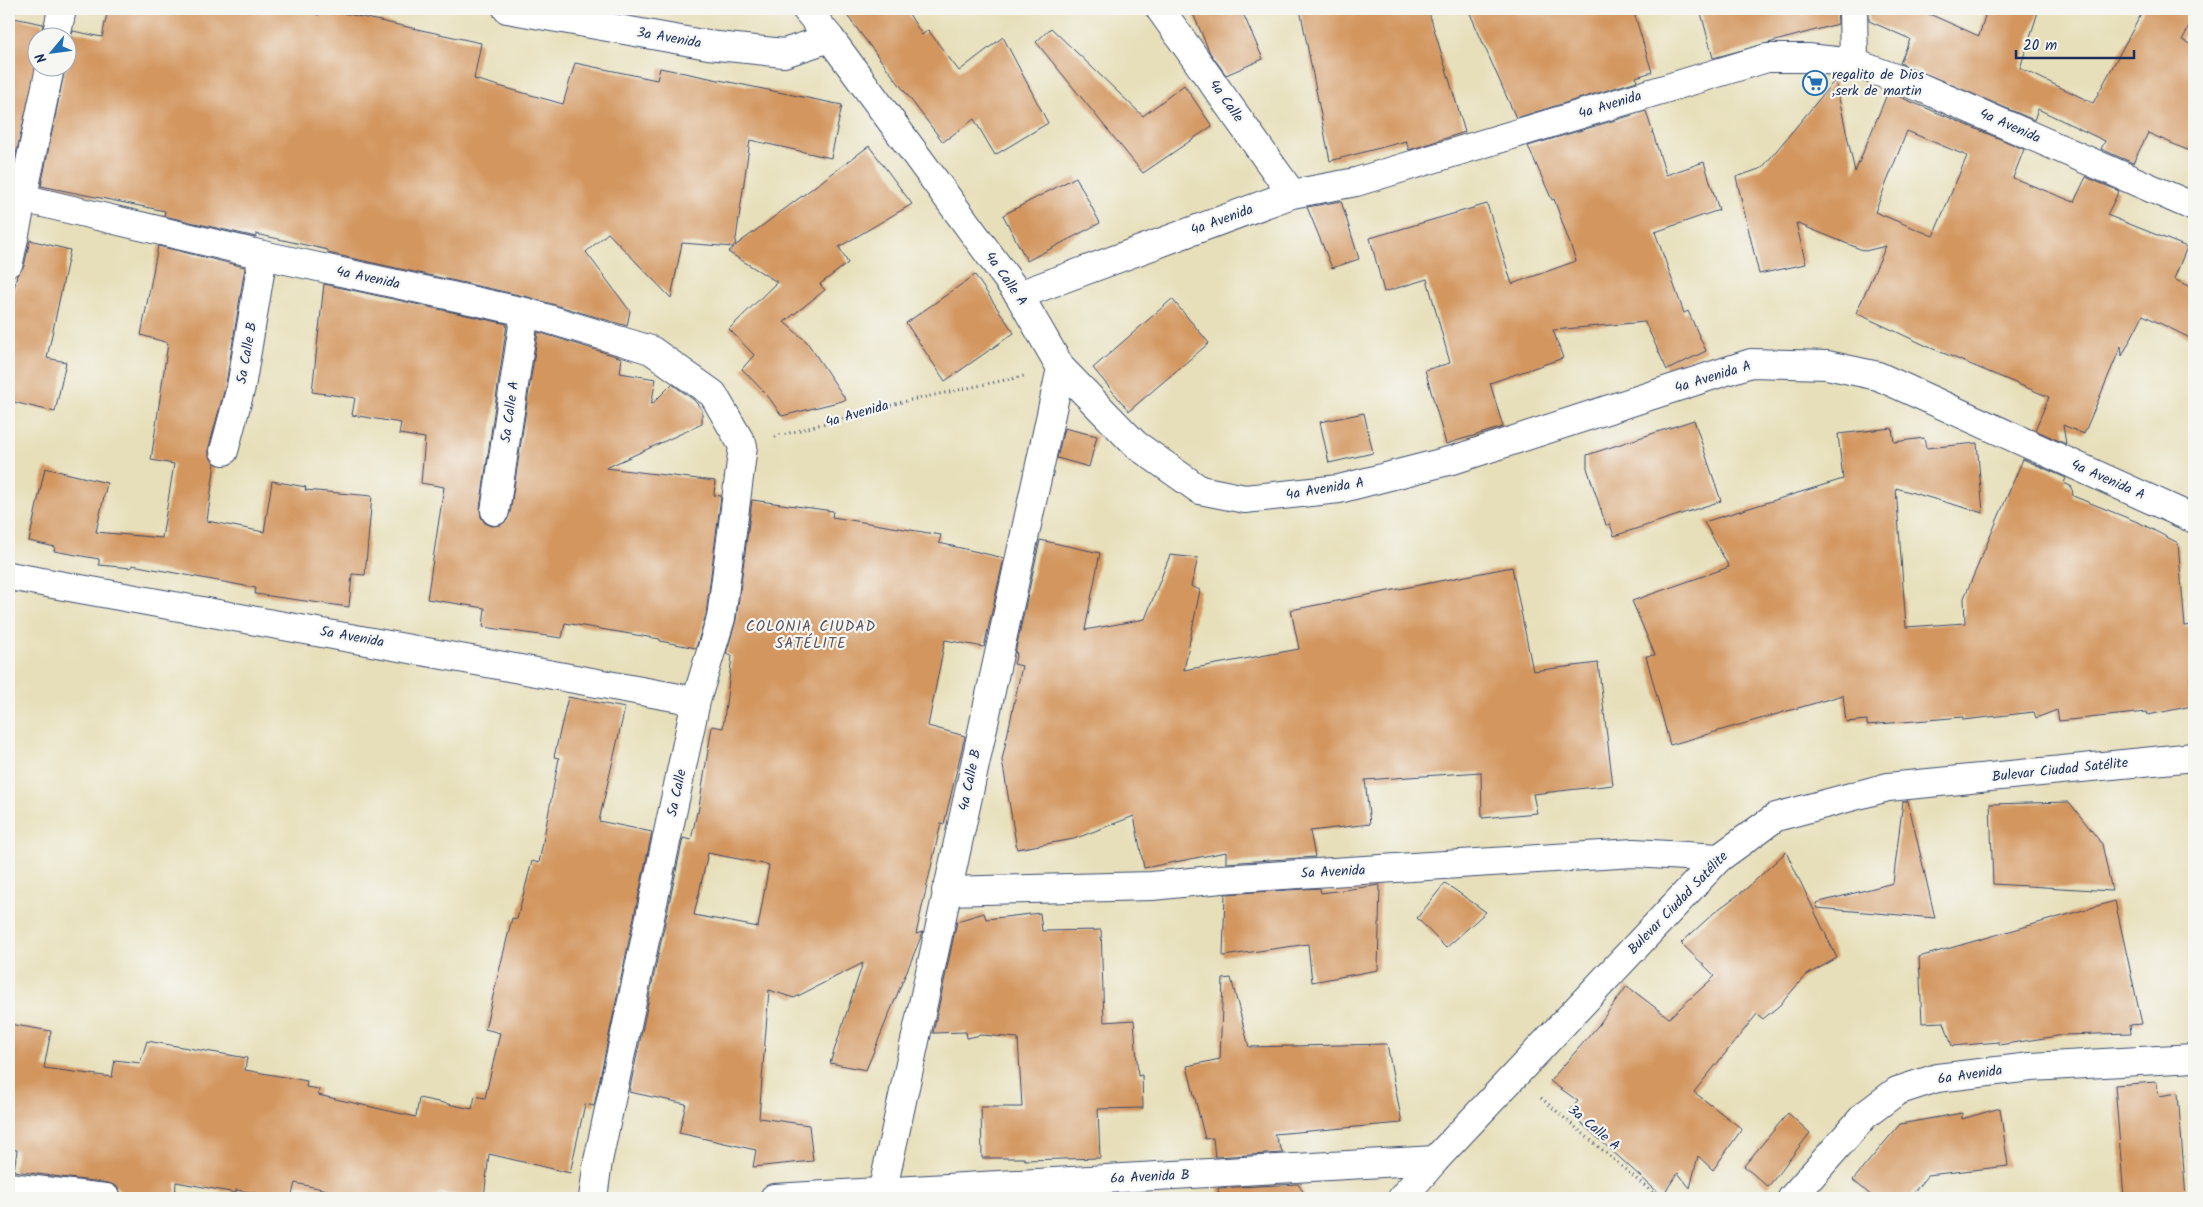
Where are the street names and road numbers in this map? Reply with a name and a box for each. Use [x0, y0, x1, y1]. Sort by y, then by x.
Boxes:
street label: 3a Avenida [635, 22, 703, 54]
street label: 4a Calle [1203, 75, 1249, 128]
street label: 4a Avenida [1576, 85, 1644, 125]
street label: 4a Avenida [1976, 103, 2044, 149]
street label: 4a Avenida [1188, 199, 1256, 241]
street label: 4a Calle A [979, 247, 1033, 311]
street label: 4a Avenida [334, 260, 402, 296]
street label: 5a Calle B [231, 320, 263, 386]
street label: 4a Avenida A [1672, 355, 1754, 399]
street label: 5a Calle A [495, 380, 525, 444]
street label: 4a Avenida [823, 394, 891, 434]
street label: 4a Avenida A [2067, 454, 2149, 506]
street label: 4a Avenida A [1284, 472, 1366, 506]
street label: 5a Avenida [318, 621, 386, 653]
street label: 4a Calle B [953, 747, 987, 813]
street label: Bulevar Ciudad Satélite [1991, 752, 2130, 788]
street label: 5a Calle [661, 767, 693, 819]
street label: Bulevar Ciudad Satélite [1623, 846, 1734, 960]
street label: 5a Avenida [1300, 859, 1366, 885]
street label: 6a Avenida [1936, 1060, 2004, 1090]
street label: 3a Calle A [1563, 1100, 1625, 1156]
street label: 6a Avenida B [1110, 1164, 1190, 1190]

